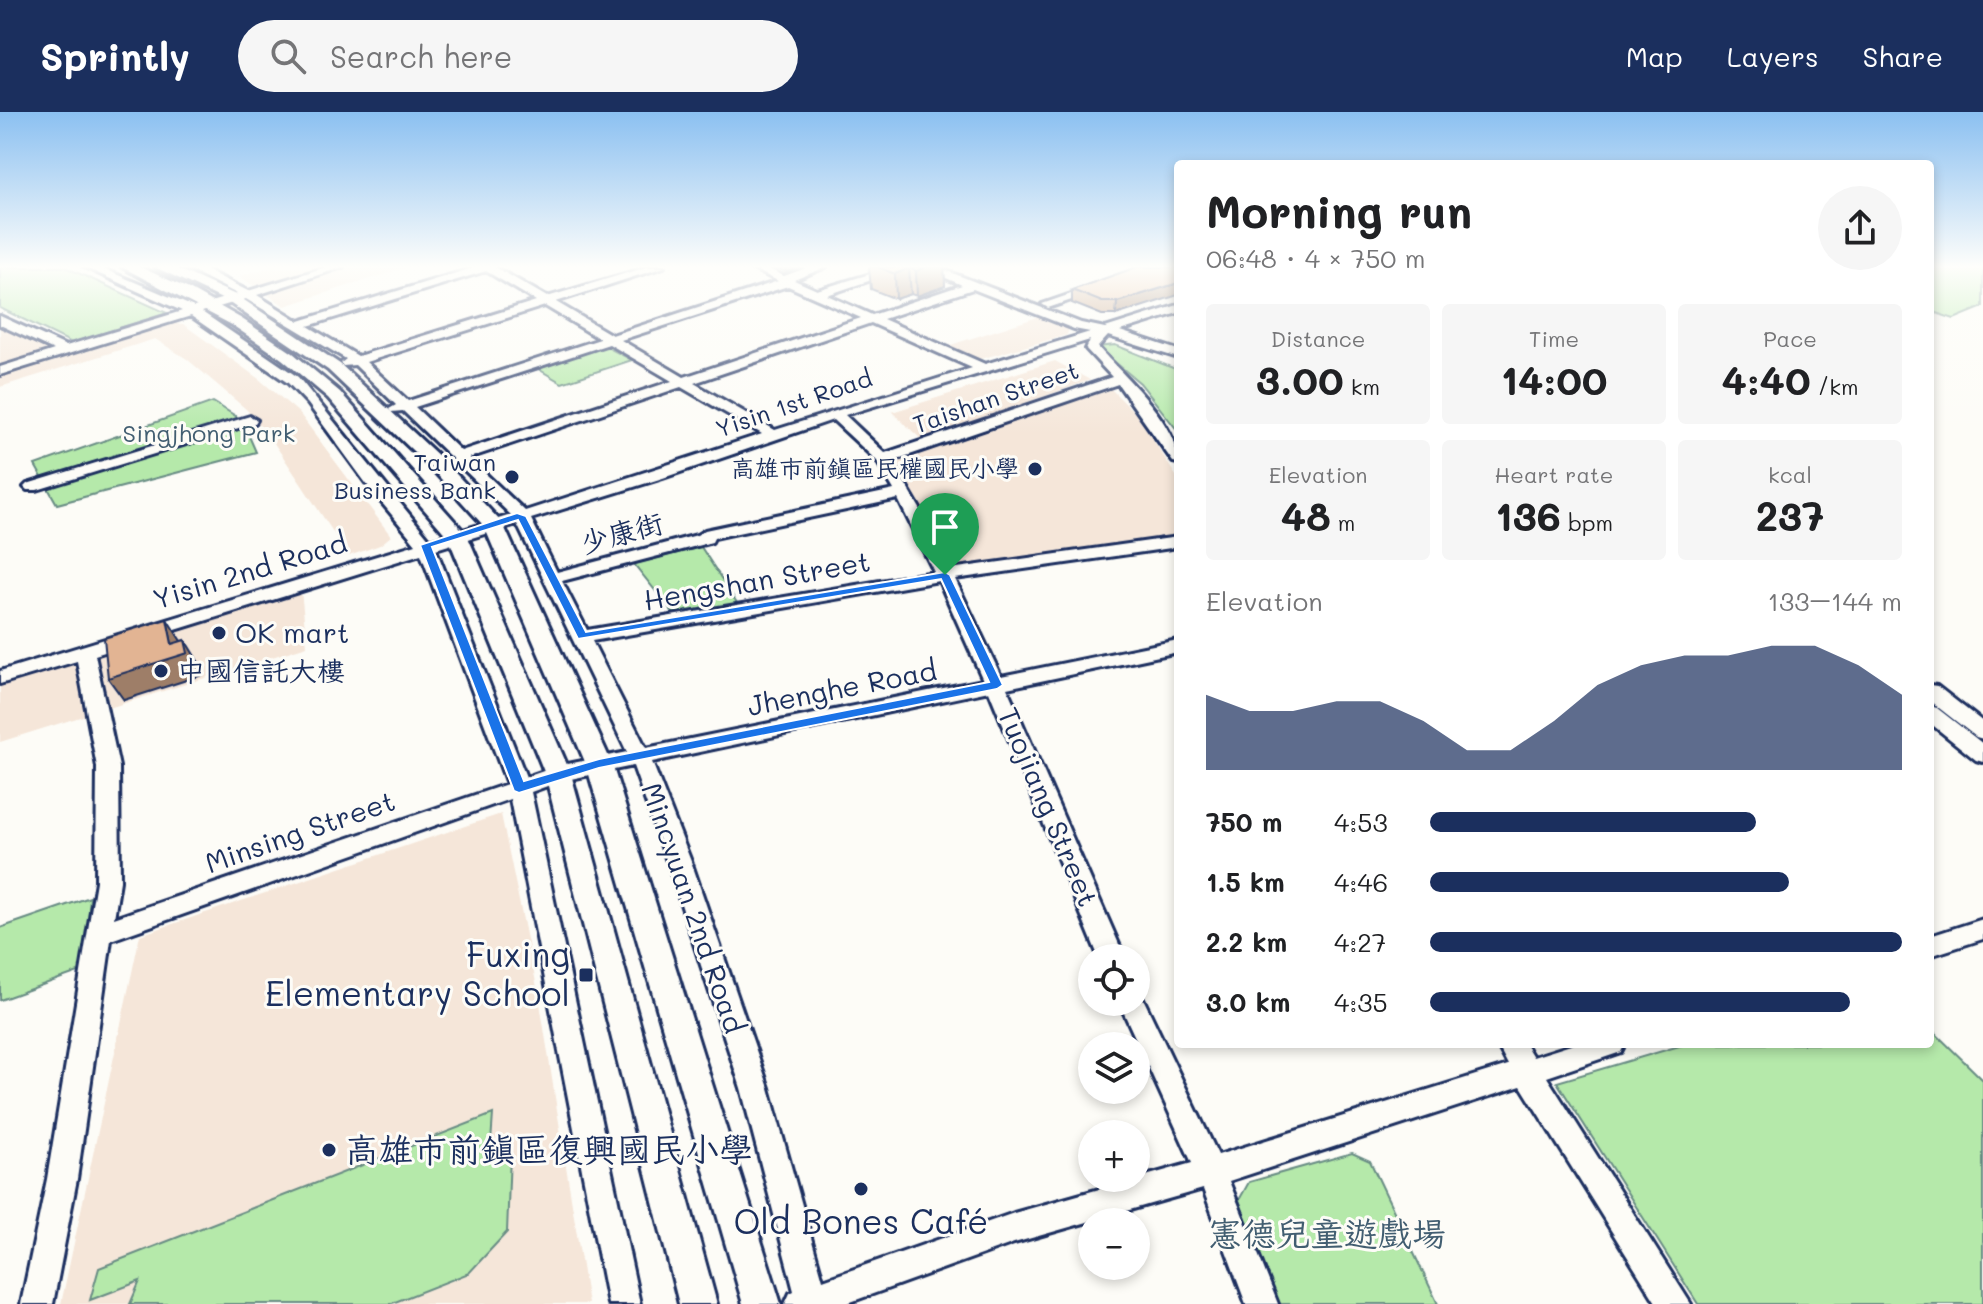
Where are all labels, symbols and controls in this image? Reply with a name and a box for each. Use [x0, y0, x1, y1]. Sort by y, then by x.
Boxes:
search box [238, 20, 798, 92]
text: Sprintly [40, 31, 190, 81]
icon: search [266, 34, 310, 78]
text: Search here [330, 36, 512, 76]
text: Map [1626, 38, 1683, 74]
text: Layers [1727, 38, 1819, 74]
text: Share [1863, 38, 1943, 74]
text: Morning run [1206, 182, 1472, 239]
button: share [1818, 186, 1902, 270]
text: 06:48 · 4 × 750 m [1206, 241, 1425, 275]
text: Distance [1271, 324, 1365, 353]
text: Time [1529, 324, 1579, 353]
text: Pace [1763, 324, 1817, 353]
text: 3.00 [1256, 353, 1344, 405]
text: 14:00 [1500, 353, 1608, 405]
text: 4:40 [1722, 353, 1811, 405]
street label: Taishan Street [909, 354, 1082, 439]
street label: Yisin 1st Road [711, 361, 876, 444]
text: km [1344, 372, 1380, 401]
text: /km [1811, 372, 1858, 401]
park label: Singjhong Park [122, 417, 296, 448]
place label: Taiwan Business Bank [334, 446, 496, 505]
place label: 高雄市前鎮區民權國民小學 [731, 452, 1019, 483]
marker: 高雄市前鎮區民權國民小學 [1026, 460, 1044, 478]
text: Elevation [1269, 460, 1367, 489]
text: Heart rate [1495, 460, 1613, 489]
text: kcal [1768, 460, 1812, 489]
marker: Taiwan Business Bank [503, 468, 521, 486]
text: 48 [1281, 489, 1331, 541]
text: 136 [1495, 489, 1561, 541]
text: 237 [1756, 489, 1824, 541]
pin [911, 493, 979, 575]
street label: 少康街 [577, 504, 667, 560]
icon: arrive [923, 505, 967, 549]
text: m [1331, 508, 1355, 537]
text: bpm [1561, 508, 1613, 537]
street label: Yisin 2nd Road [148, 523, 351, 617]
street label: Hengshan Street [641, 542, 873, 618]
text: Elevation [1206, 584, 1323, 618]
text: 133–144 m [1767, 584, 1902, 618]
place label: OK mart [235, 614, 349, 650]
marker: OK mart [210, 624, 228, 642]
street label: Jhenghe Road [744, 651, 940, 723]
place label: 中國信託大樓 [177, 652, 345, 688]
marker: 中國信託大樓 [152, 662, 170, 680]
street label: Tuojiang Street [991, 702, 1107, 912]
street label: Mincyuan 2nd Road [634, 778, 754, 1038]
street label: Minsing Street [200, 782, 399, 880]
text: 750 m [1206, 805, 1282, 839]
text: 4:53 [1334, 805, 1388, 839]
text: 1.5 km [1206, 865, 1285, 899]
text: 4:46 [1334, 865, 1388, 899]
text: 2.2 km [1206, 925, 1287, 959]
text: 4:27 [1334, 925, 1386, 959]
place label: Fuxing Elementary School [265, 931, 570, 1015]
map controls [1078, 944, 1150, 1280]
button: locate [1078, 944, 1150, 1016]
marker: Fuxing Elementary School [577, 966, 595, 984]
text: 3.0 km [1206, 985, 1290, 1019]
text: 4:35 [1334, 985, 1388, 1019]
button: layers [1078, 1032, 1150, 1104]
button: + [1078, 1120, 1150, 1192]
place label: 高雄市前鎮區復興國民小學 [345, 1126, 753, 1171]
marker: 高雄市前鎮區復興國民小學 [320, 1141, 338, 1159]
marker: Old Bones Café [852, 1180, 870, 1198]
place label: Old Bones Café [734, 1198, 988, 1243]
button: − [1078, 1208, 1150, 1280]
park label: 憲德兒童遊戲場 [1208, 1210, 1446, 1255]

